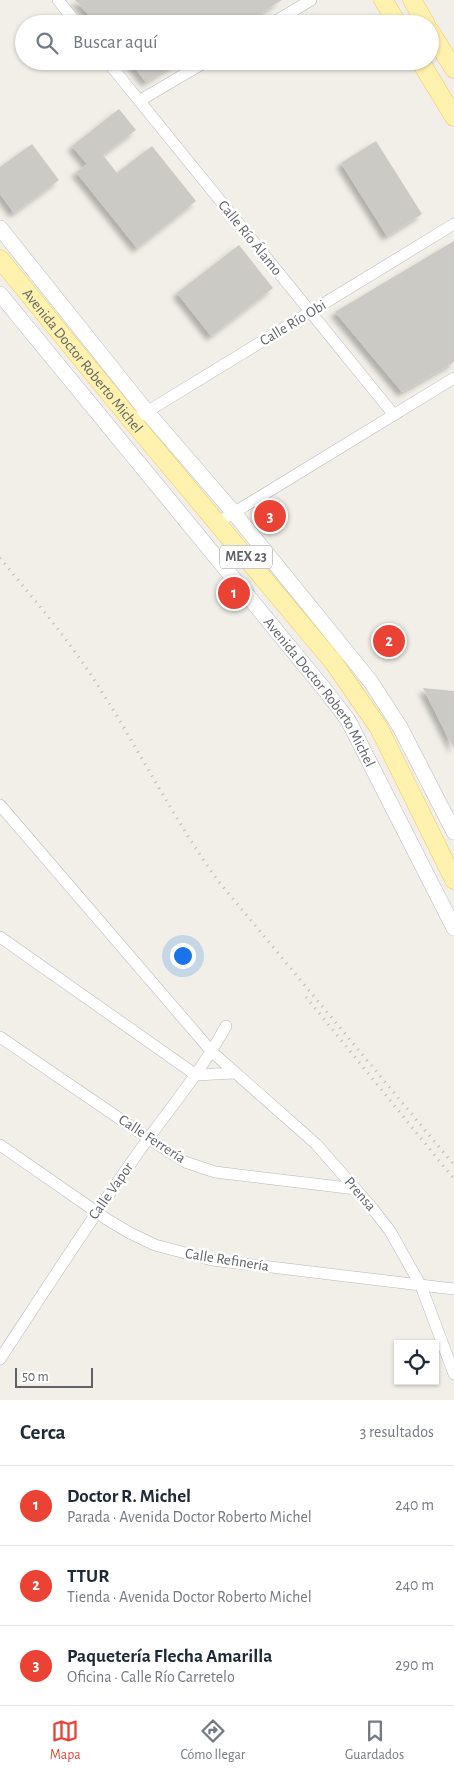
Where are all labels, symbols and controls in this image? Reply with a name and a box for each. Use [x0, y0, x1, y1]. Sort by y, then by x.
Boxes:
search box [15, 15, 439, 70]
icon: search [33, 29, 61, 57]
text: Buscar aquí [73, 33, 158, 52]
street label: Calle Río Álamo [215, 196, 286, 278]
street label: Avenida Doctor Roberto Michel [20, 286, 146, 435]
street label: Calle Río Obi [257, 297, 329, 349]
pin: 3 [254, 497, 286, 535]
road number: MEX 23 [220, 546, 272, 568]
pin: 1 [218, 574, 250, 612]
street label: Avenida Doctor Roberto Michel [261, 614, 378, 769]
pin: 2 [373, 622, 405, 660]
your location [170, 943, 196, 969]
street label: Calle Ferrería [116, 1112, 188, 1166]
street label: Calle Vapor [86, 1160, 136, 1222]
street label: Prensa [341, 1174, 379, 1214]
street label: Calle Refinería [184, 1246, 270, 1274]
map controls [394, 1340, 439, 1385]
button: locate [394, 1340, 439, 1385]
scale bar [15, 1365, 92, 1388]
text: 50 m [22, 1370, 49, 1384]
text: Cerca [20, 1422, 66, 1443]
text: 3 resultados [360, 1424, 434, 1440]
text: Doctor R. Michel [67, 1487, 191, 1506]
text: 1 [33, 1497, 39, 1513]
text: 240 m [395, 1497, 434, 1513]
text: Parada · Avenida Doctor Roberto Michel [67, 1509, 312, 1525]
text: TTUR [67, 1567, 109, 1586]
text: 2 [32, 1577, 40, 1593]
text: 240 m [395, 1577, 434, 1593]
text: Tienda · Avenida Doctor Roberto Michel [67, 1589, 312, 1605]
text: Paquetería Flecha Amarilla [67, 1647, 272, 1666]
text: 3 [33, 1657, 39, 1673]
text: 290 m [395, 1657, 434, 1673]
text: Oficina · Calle Río Carretelo [67, 1669, 235, 1685]
tab: Mapa [50, 1717, 81, 1764]
tab: Cómo llegar [181, 1717, 245, 1764]
tab: Guardados [345, 1717, 404, 1764]

